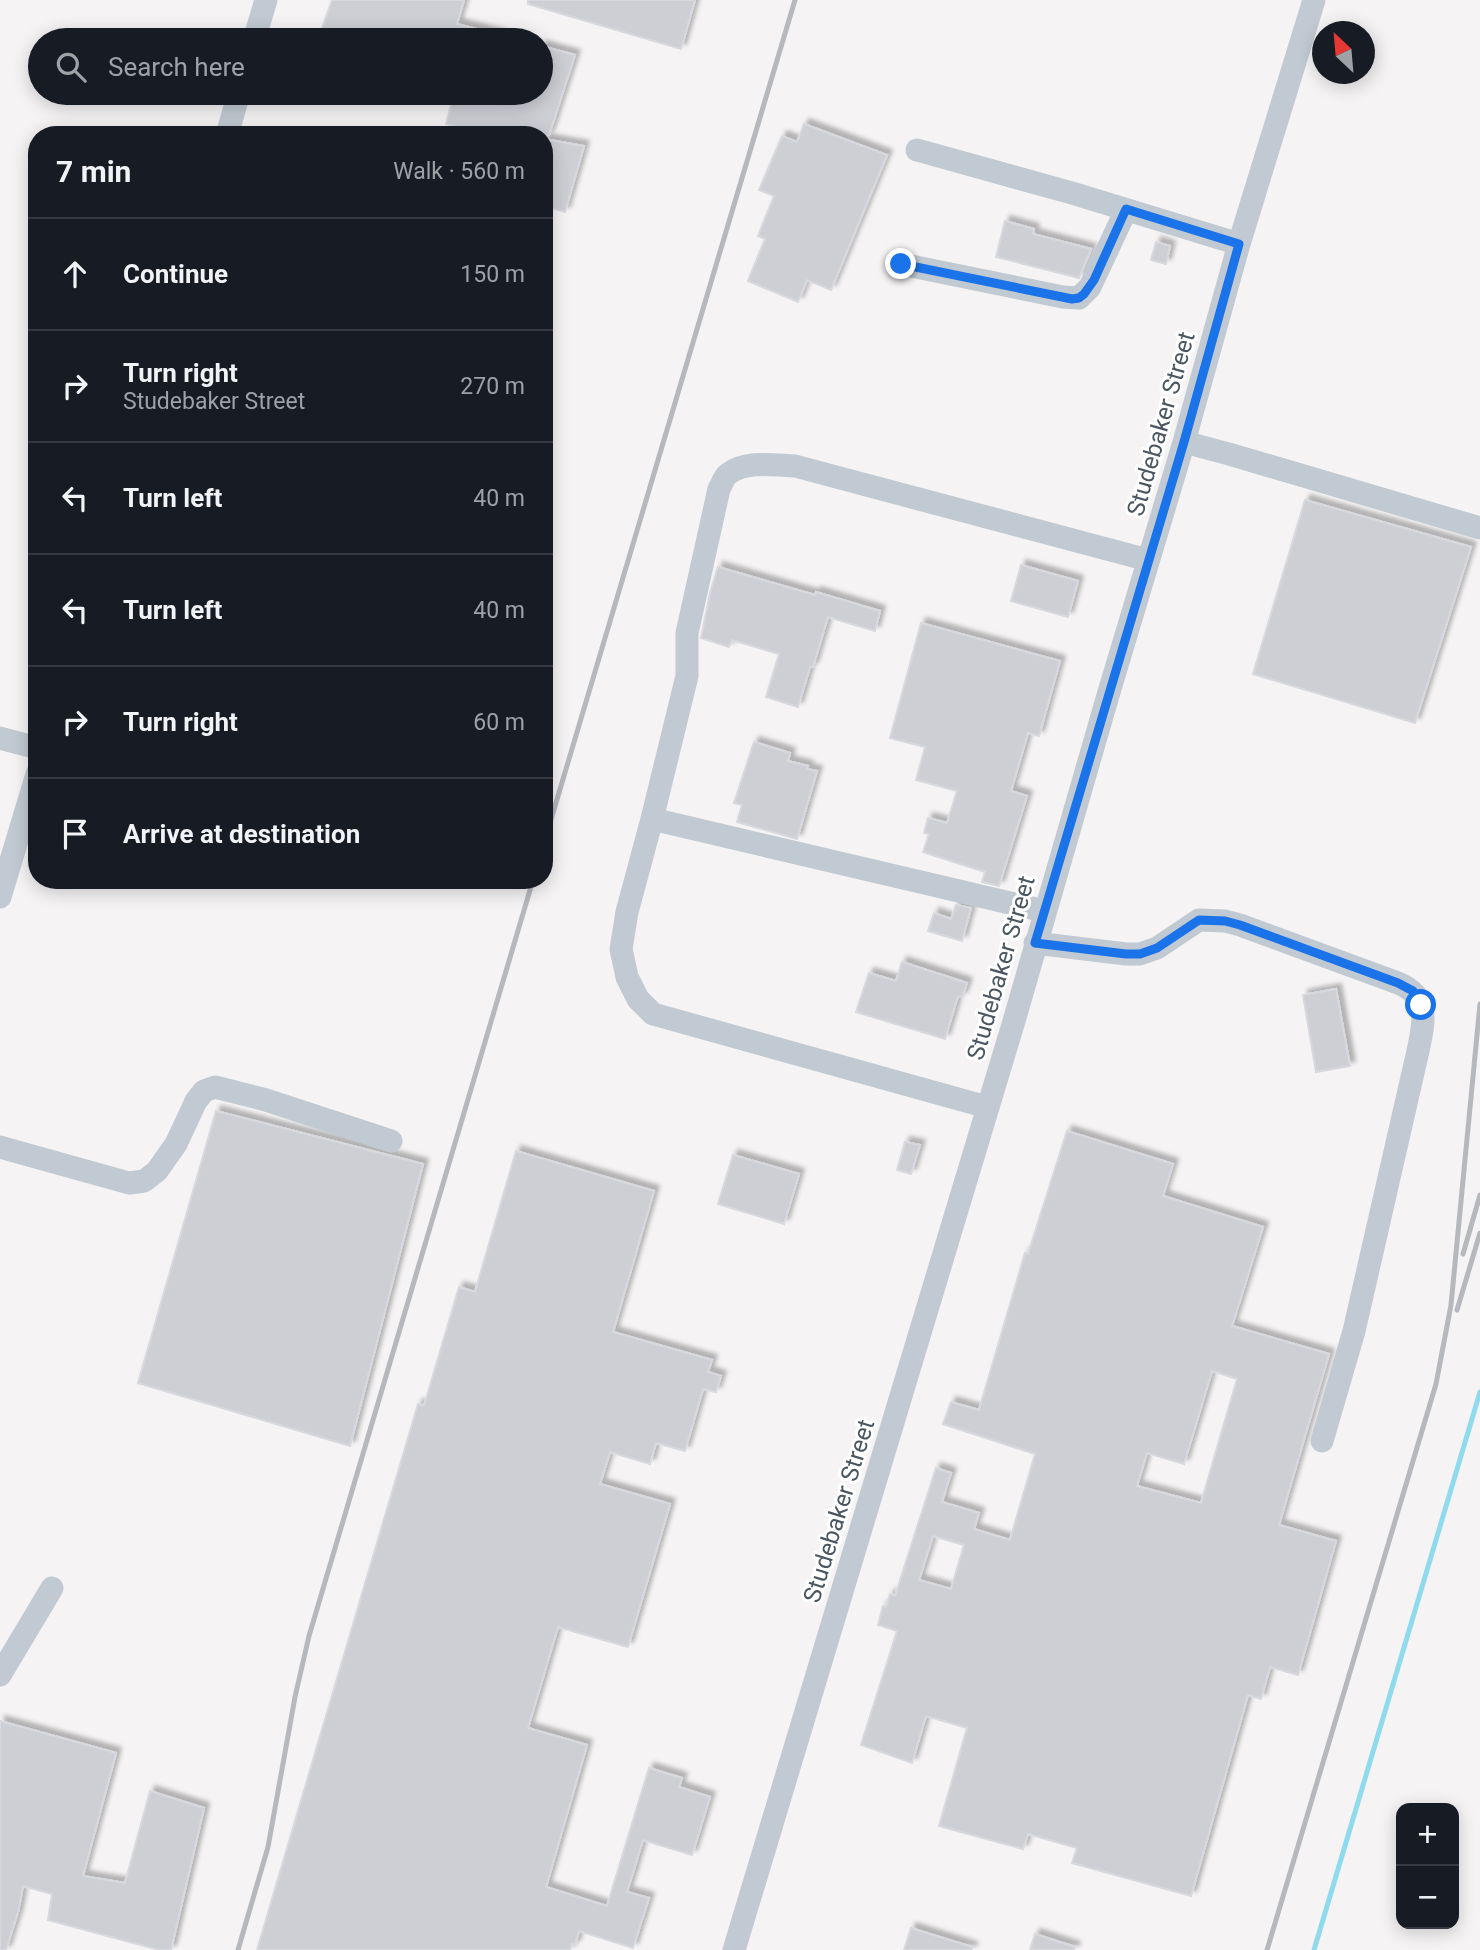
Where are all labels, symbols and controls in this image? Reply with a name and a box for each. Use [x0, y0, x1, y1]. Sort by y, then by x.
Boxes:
north arrow [1312, 21, 1375, 84]
search box [28, 28, 553, 105]
icon: search [52, 48, 90, 86]
text: Search here [108, 52, 245, 82]
text: 7 min [56, 154, 131, 189]
text: Walk · 560 m [393, 158, 525, 185]
route end [885, 248, 916, 279]
icon: ahead [56, 255, 94, 293]
text: Continue [123, 259, 228, 289]
text: 150 m [460, 261, 525, 288]
street label: Studebaker Street [1121, 329, 1201, 519]
text: Turn right [123, 358, 238, 388]
icon: right [56, 367, 94, 405]
text: 270 m [460, 373, 525, 400]
text: Studebaker Street [123, 388, 305, 415]
icon: left [56, 479, 94, 517]
text: Turn left [123, 483, 222, 513]
text: 40 m [473, 485, 525, 512]
icon: left [56, 591, 94, 629]
text: Turn left [123, 595, 222, 625]
text: 40 m [473, 597, 525, 624]
icon: right [56, 703, 94, 741]
text: Turn right [123, 707, 238, 737]
text: 60 m [473, 709, 525, 736]
icon: arrive [56, 815, 94, 853]
text: Arrive at destination [123, 819, 360, 849]
street label: Studebaker Street [961, 873, 1041, 1063]
route start [1405, 989, 1436, 1020]
street label: Studebaker Street [798, 1416, 880, 1606]
map controls [1396, 1803, 1459, 1929]
button: + [1396, 1803, 1459, 1866]
button: − [1396, 1866, 1459, 1929]

